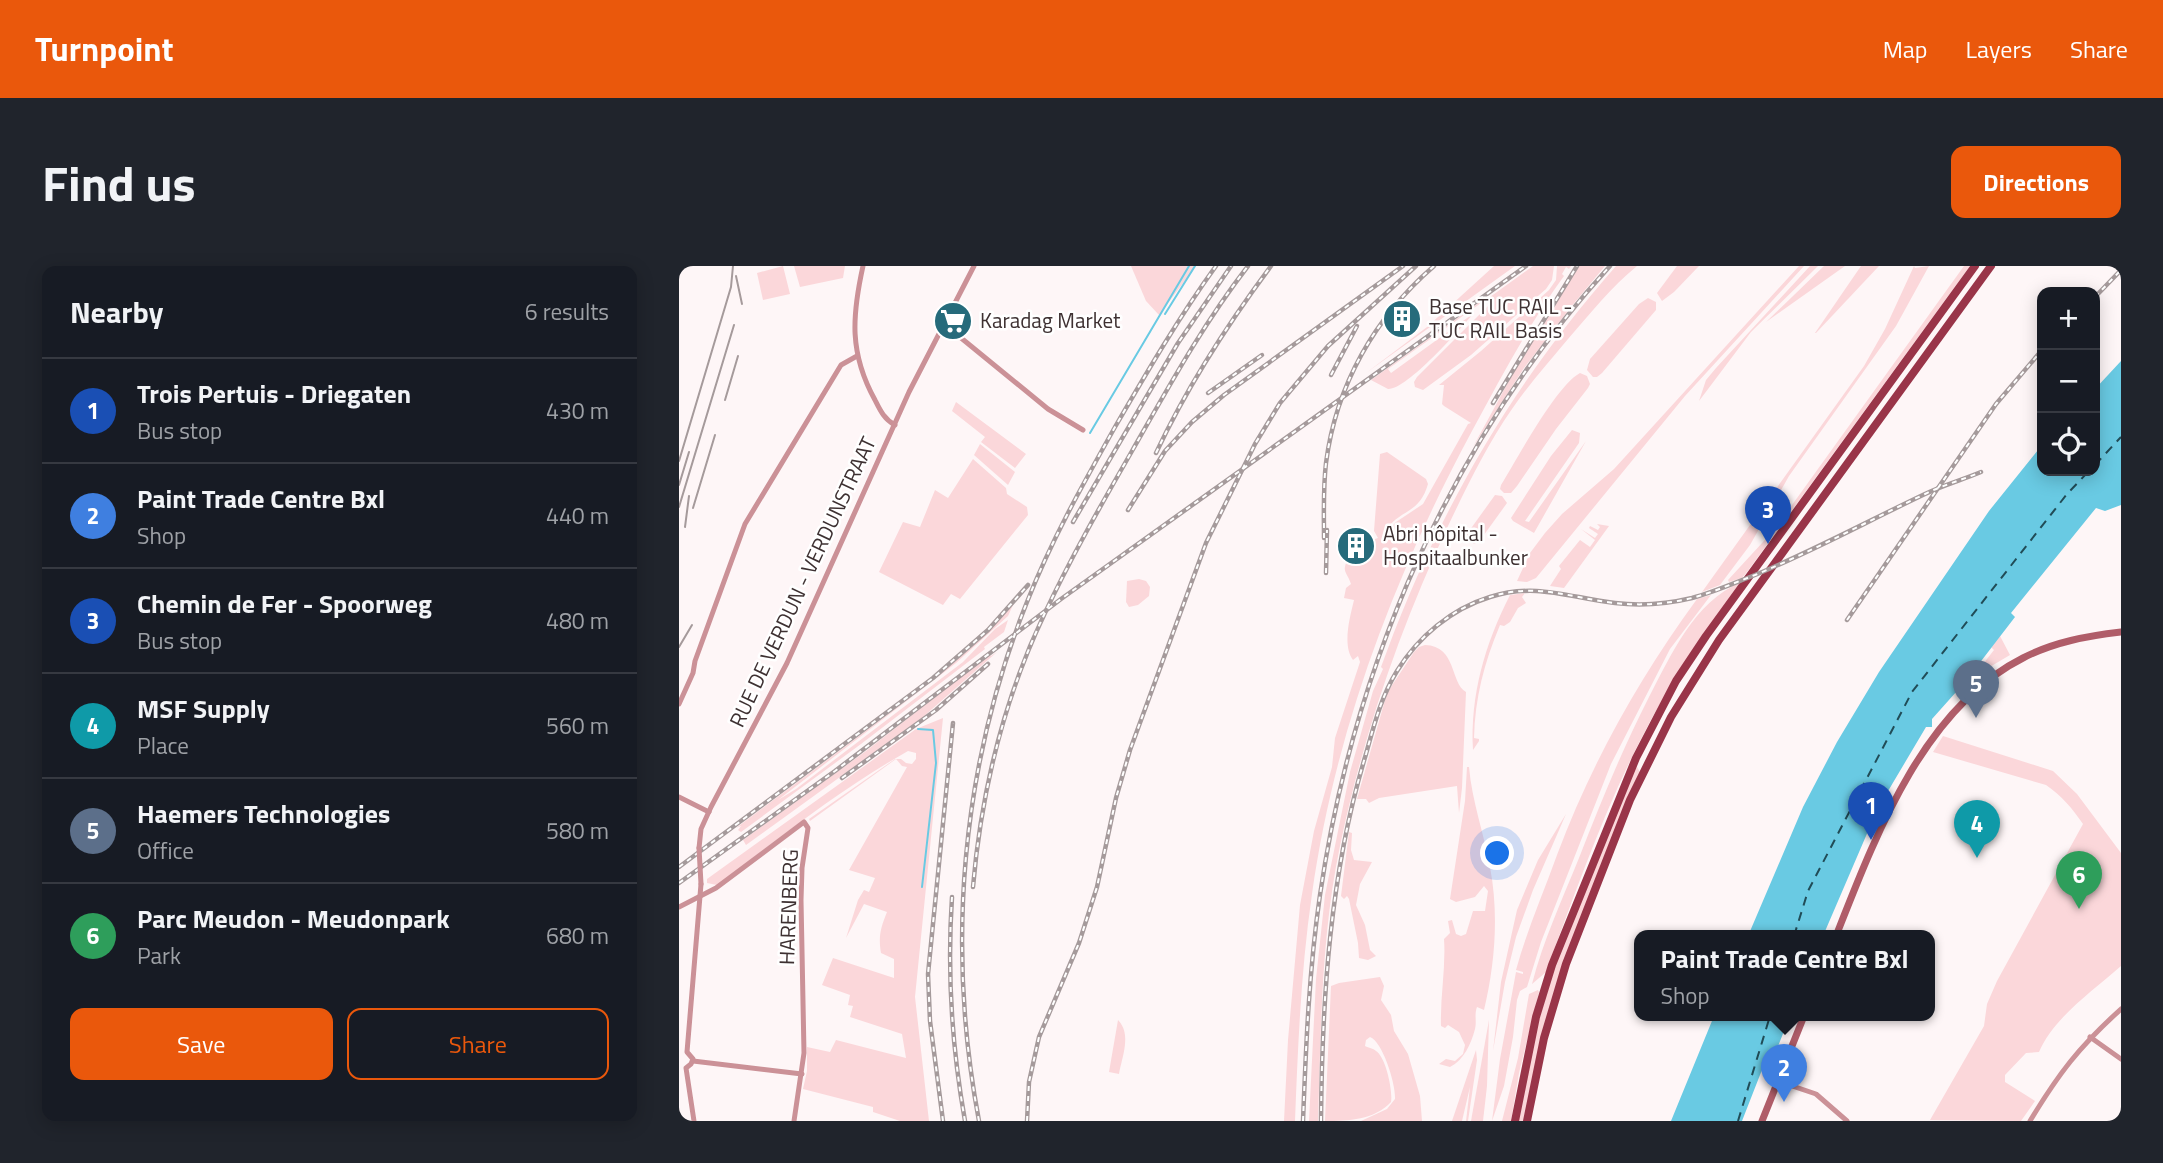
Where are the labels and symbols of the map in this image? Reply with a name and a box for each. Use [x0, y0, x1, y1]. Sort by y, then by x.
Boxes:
place label: Base TUC RAIL - TUC RAIL Basis [1429, 290, 1572, 346]
building icon: Base TUC RAIL - TUC RAIL Basis [1381, 298, 1423, 340]
supermarket icon: Karadag Market [932, 300, 974, 342]
place label: Karadag Market [980, 304, 1121, 336]
street label: RUE DE VERDUN - VERDUNSTRAAT [721, 431, 884, 732]
pin: 3 [1745, 486, 1791, 544]
place label: Abri hôpital - Hospitaalbunker [1383, 517, 1528, 573]
building icon: Abri hôpital - Hospitaalbunker [1335, 525, 1377, 567]
pin: 5 [1953, 660, 1999, 718]
pin: 1 [1848, 782, 1894, 840]
pin: 4 [1954, 800, 2000, 858]
your location [1480, 836, 1514, 870]
street label: HARENBERG [770, 849, 806, 965]
pin: 6 [2056, 851, 2102, 909]
pin: 2 [1761, 1044, 1807, 1102]

